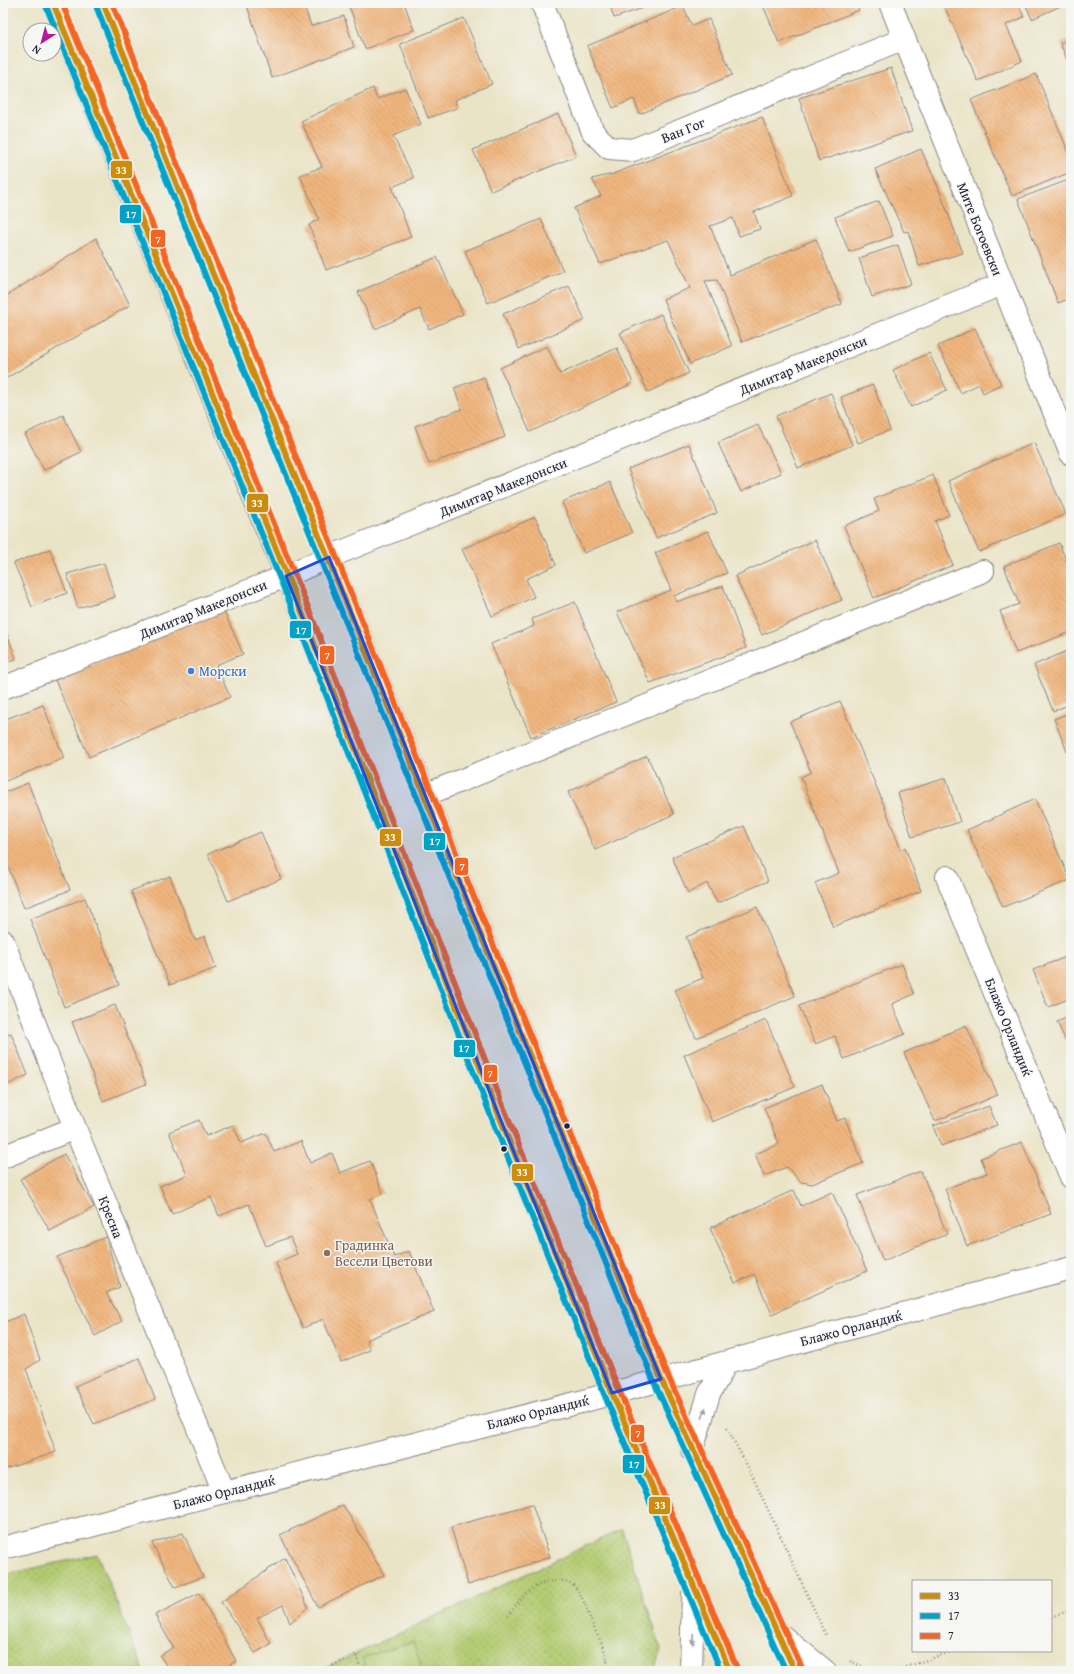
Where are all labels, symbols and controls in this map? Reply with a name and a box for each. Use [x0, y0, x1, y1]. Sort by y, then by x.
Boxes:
north arrow [22, 22, 62, 62]
text: N [28, 41, 44, 59]
street label: Ван Гог [658, 112, 708, 148]
line badge: 33 [110, 160, 133, 179]
text: 33 [115, 162, 127, 178]
street label: Мите Богоевски [952, 179, 1008, 279]
line badge: 17 [119, 204, 142, 224]
text: 17 [125, 206, 137, 222]
line badge: 7 [150, 229, 166, 248]
text: 7 [155, 231, 161, 247]
street label: Димитар Македонски [735, 330, 870, 400]
street label: Димитар Македонски [435, 452, 570, 522]
line badge: 33 [246, 493, 269, 513]
text: 33 [251, 495, 263, 511]
street label: Димитар Македонски [135, 574, 270, 644]
line badge: 17 [289, 620, 312, 639]
text: 17 [295, 622, 307, 638]
line badge: 7 [319, 645, 335, 665]
text: 7 [324, 647, 330, 663]
place label: Морски [199, 661, 247, 681]
marker: Морски [186, 666, 196, 676]
line badge: 33 [379, 828, 402, 847]
text: 33 [384, 829, 396, 845]
line badge: 17 [423, 832, 446, 851]
text: 17 [429, 833, 441, 849]
line badge: 7 [454, 857, 469, 876]
text: 7 [459, 858, 465, 874]
street label: Блажо Орландиќ [980, 975, 1038, 1080]
line badge: 17 [453, 1039, 476, 1058]
text: 17 [458, 1040, 470, 1056]
line badge: 7 [483, 1064, 498, 1083]
text: 7 [487, 1065, 493, 1081]
unlabelled marker [562, 1121, 572, 1131]
unlabelled marker [499, 1144, 509, 1154]
line badge: 33 [511, 1163, 534, 1182]
text: 33 [516, 1164, 528, 1180]
street label: Кресна [94, 1193, 129, 1241]
place label: Градинка Весели Цветови [335, 1235, 433, 1271]
marker: Градинка Весели Цветови [322, 1248, 332, 1258]
street label: Блажо Орландиќ [798, 1305, 905, 1351]
street label: Блажо Орландиќ [485, 1389, 592, 1434]
one-way arrow [701, 1406, 707, 1418]
line badge: 7 [630, 1424, 645, 1443]
text: 7 [635, 1425, 641, 1441]
line badge: 17 [622, 1454, 645, 1474]
text: 17 [628, 1456, 640, 1472]
street label: Блажо Орландиќ [171, 1469, 278, 1514]
line badge: 33 [648, 1496, 671, 1515]
text: 33 [654, 1497, 666, 1513]
legend [912, 1580, 1052, 1652]
text: 33 [948, 1587, 960, 1604]
text: 17 [948, 1607, 960, 1624]
text: 7 [948, 1627, 954, 1644]
one-way arrow [689, 1633, 696, 1645]

